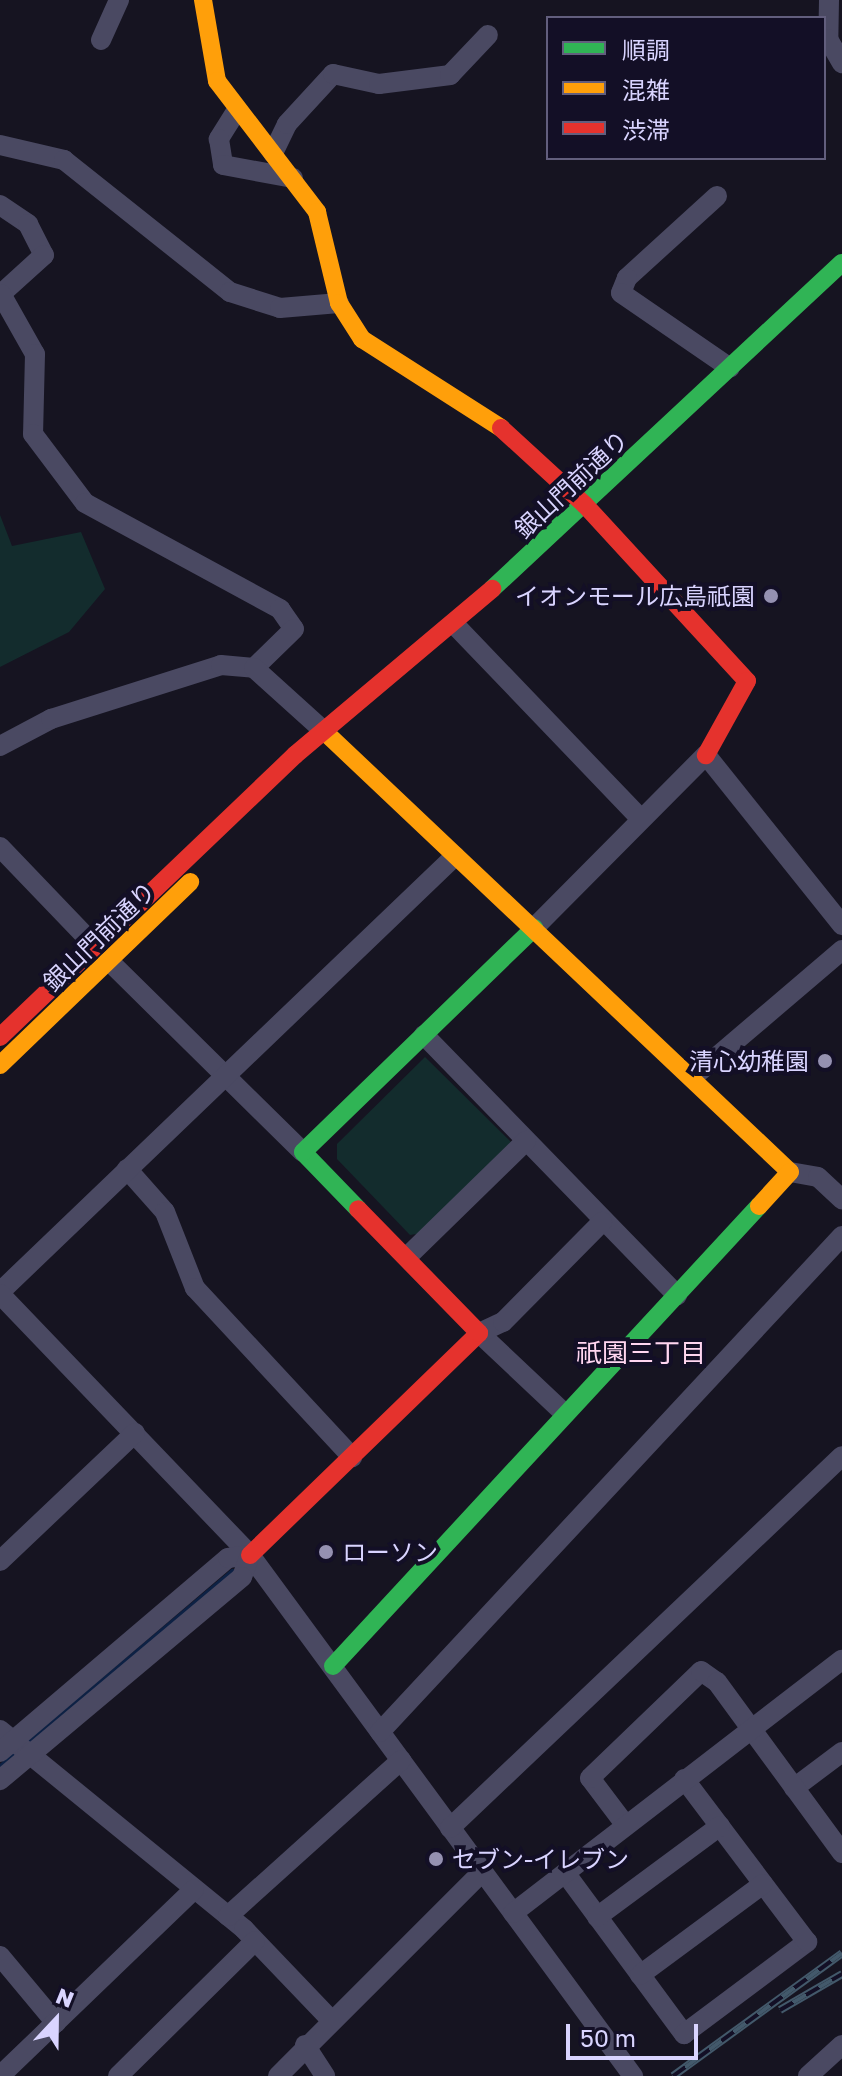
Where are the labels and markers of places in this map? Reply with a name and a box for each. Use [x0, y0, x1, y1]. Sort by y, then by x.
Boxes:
place label: イオンモール広島祇園 [515, 582, 755, 610]
marker: イオンモール広島祇園 [762, 587, 780, 605]
place label: 清心幼稚園 [689, 1047, 809, 1075]
marker: 清心幼稚園 [816, 1052, 834, 1070]
place label: ローソン [342, 1538, 438, 1566]
marker: ローソン [317, 1543, 335, 1561]
place label: セブン-イレブン [452, 1845, 629, 1873]
marker: セブン-イレブン [427, 1850, 445, 1868]

